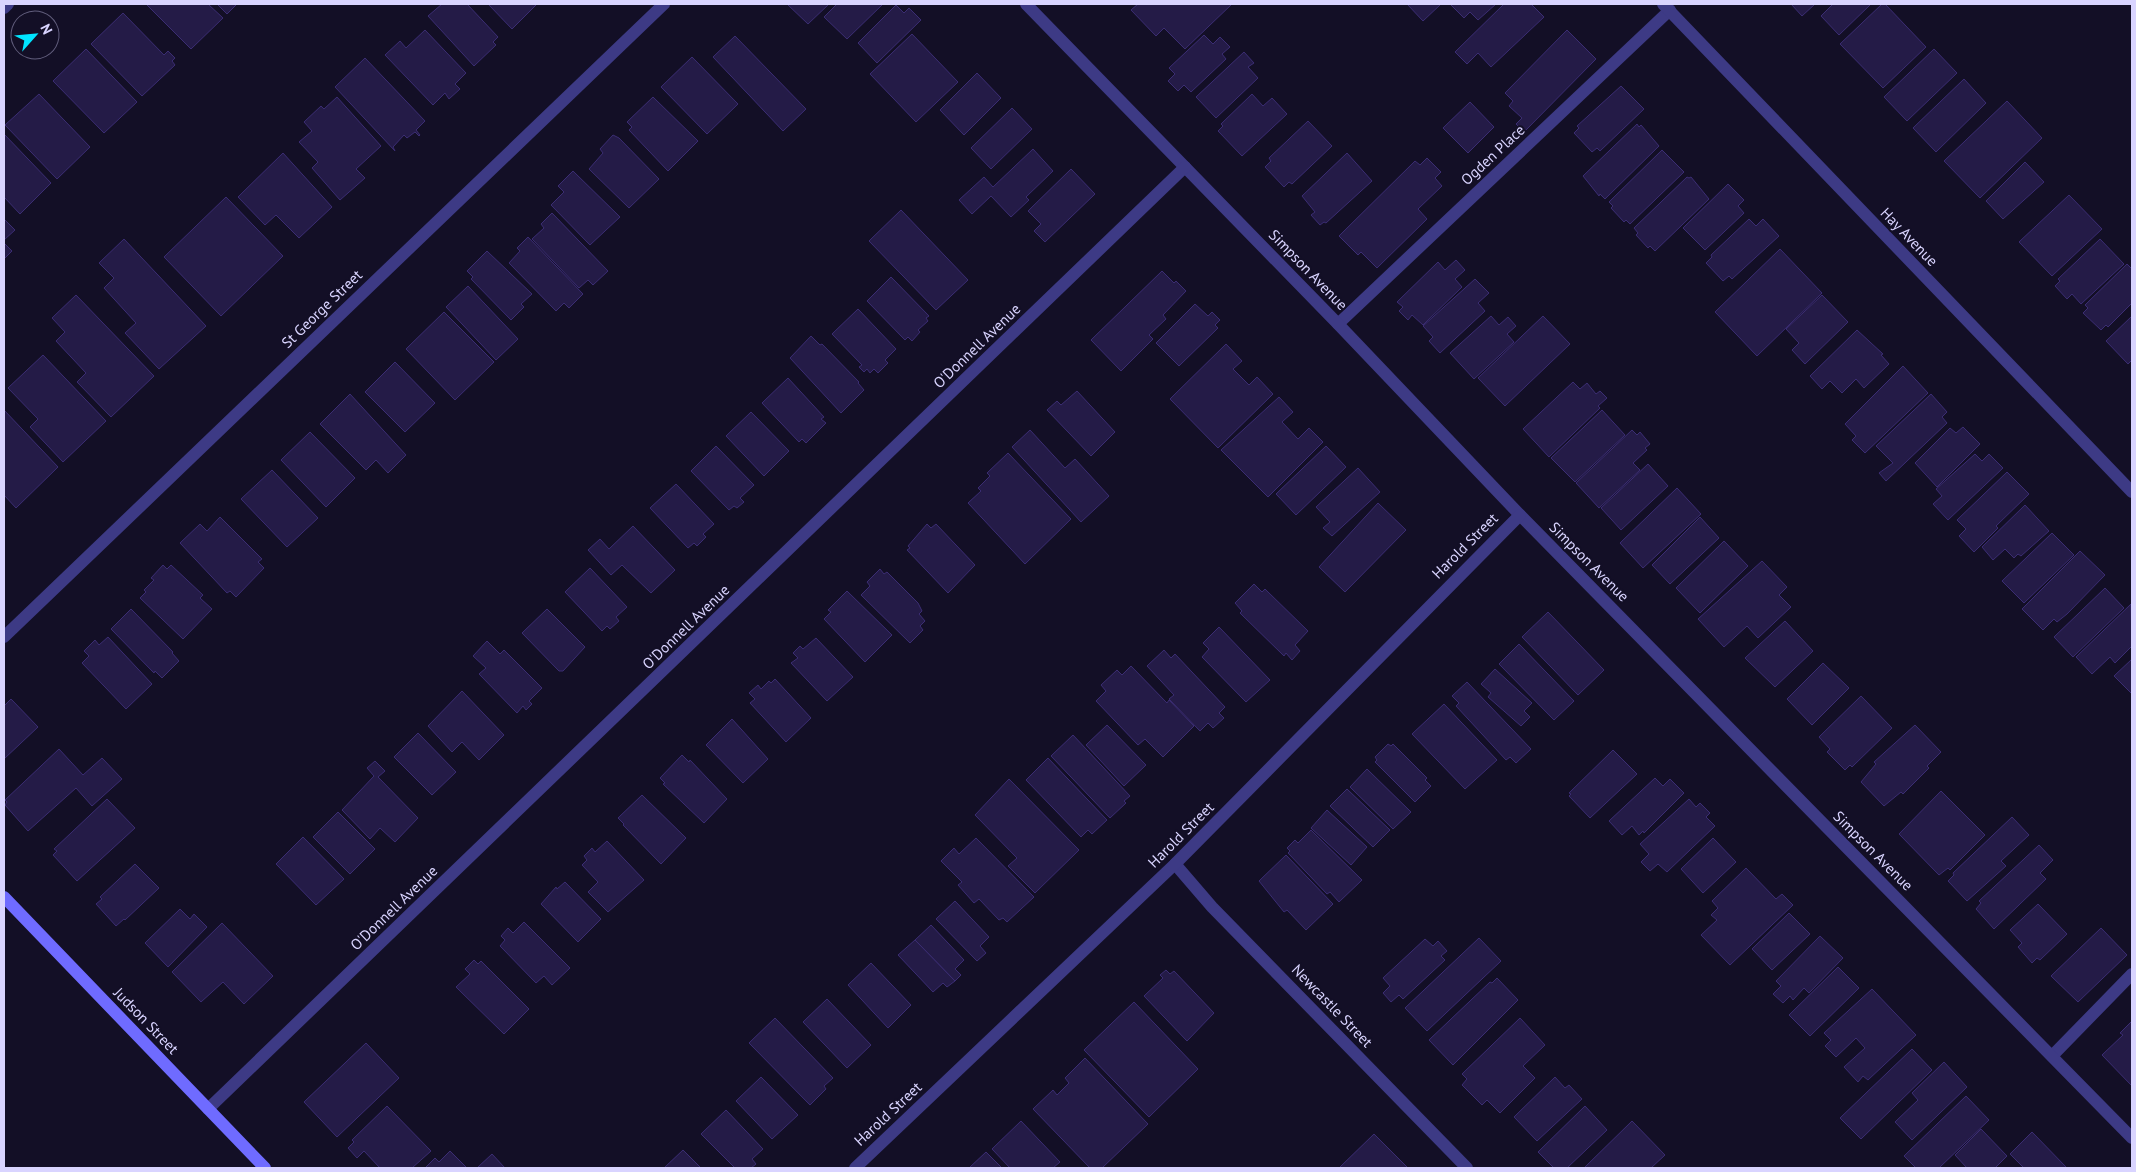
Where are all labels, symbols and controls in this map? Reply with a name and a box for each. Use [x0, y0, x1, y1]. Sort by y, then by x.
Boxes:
north arrow [10, 10, 60, 60]
text: N [36, 21, 57, 37]
street label: Ogden Place [1457, 120, 1529, 189]
street label: Hay Avenue [1877, 203, 1942, 270]
street label: Simpson Avenue [1265, 225, 1352, 314]
street label: St George Street [277, 265, 366, 352]
street label: O'Donnell Avenue [929, 299, 1024, 392]
street label: Harold Street [1428, 509, 1502, 583]
street label: Simpson Avenue [1545, 518, 1633, 606]
street label: O'Donnell Avenue [638, 580, 733, 673]
street label: Harold Street [1144, 798, 1218, 872]
street label: Simpson Avenue [1829, 807, 1917, 895]
street label: O'Donnell Avenue [346, 861, 441, 954]
street label: Newcastle Street [1288, 960, 1377, 1051]
street label: Judson Street [109, 983, 183, 1058]
street label: Harold Street [850, 1078, 925, 1150]

